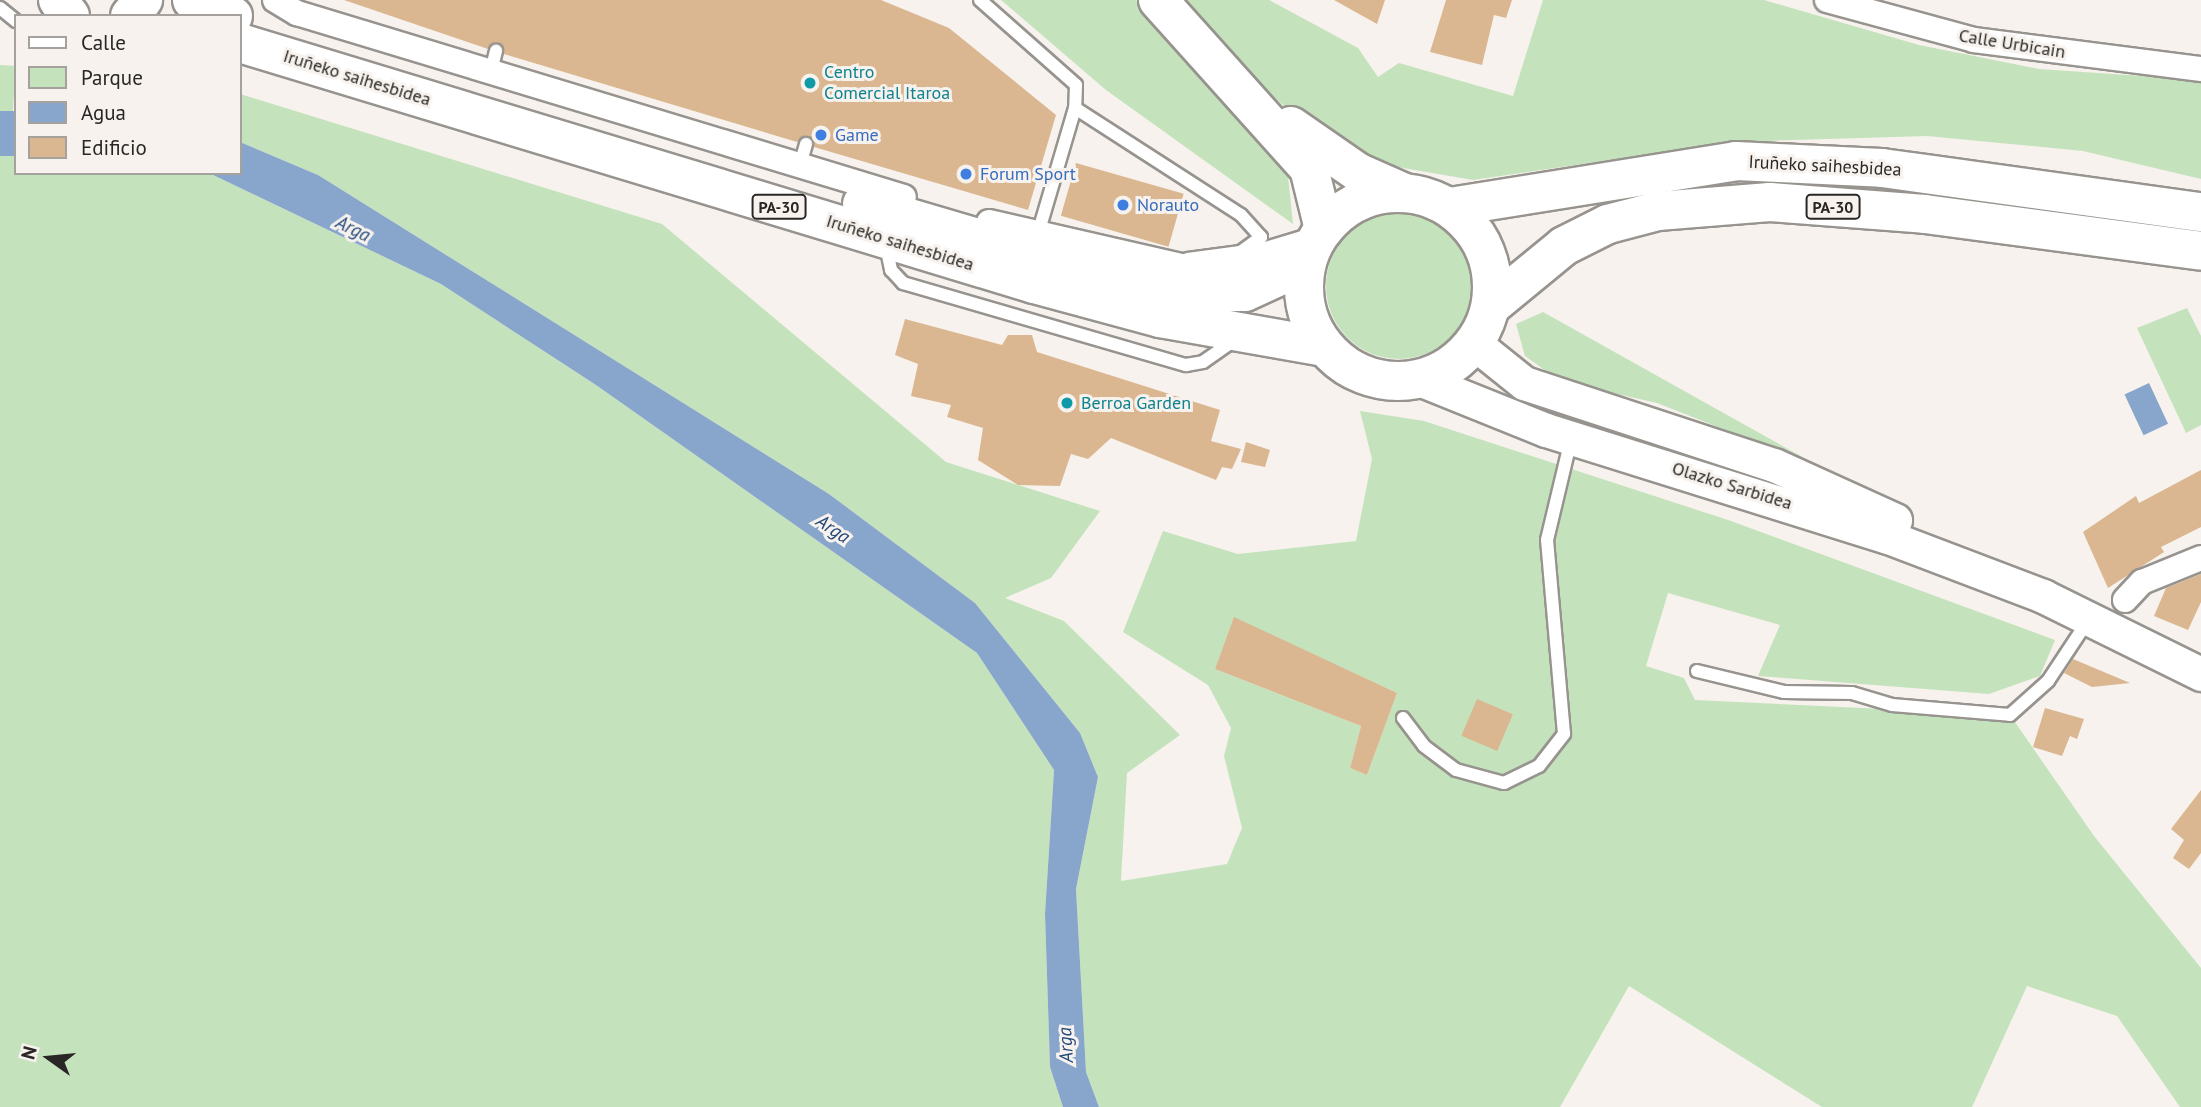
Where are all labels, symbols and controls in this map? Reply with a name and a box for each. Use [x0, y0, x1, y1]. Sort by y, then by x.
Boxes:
legend [14, 14, 242, 175]
street label: Calle Urbicain [1957, 25, 2067, 63]
text: Calle [81, 29, 126, 56]
street label: Iruñeko saihesbidea [281, 45, 433, 111]
place label: Centro Comercial Itaroa [824, 62, 950, 104]
text: Parque [81, 64, 143, 91]
marker: Centro Comercial Itaroa [802, 75, 818, 91]
text: Agua [81, 99, 126, 126]
place label: Game [835, 124, 879, 146]
marker: Game [813, 127, 829, 143]
text: Edificio [81, 134, 147, 161]
street label: Iruñeko saihesbidea [1748, 151, 1902, 181]
place label: Forum Sport [980, 163, 1076, 185]
marker: Forum Sport [958, 166, 974, 182]
place label: Norauto [1137, 194, 1199, 216]
road number: PA-30 [751, 195, 807, 220]
road number: PA-30 [1805, 195, 1861, 220]
marker: Norauto [1115, 197, 1131, 213]
street label: Iruñeko saihesbidea [824, 210, 976, 276]
water label: Arga [332, 211, 374, 247]
place label: Berroa Garden [1081, 392, 1191, 414]
marker: Berroa Garden [1059, 395, 1075, 411]
street label: Olazko Sarbidea [1669, 457, 1795, 515]
water label: Arga [812, 510, 854, 548]
north arrow [14, 1023, 84, 1093]
water label: Arga [1054, 1027, 1078, 1063]
text: N [16, 1043, 42, 1062]

